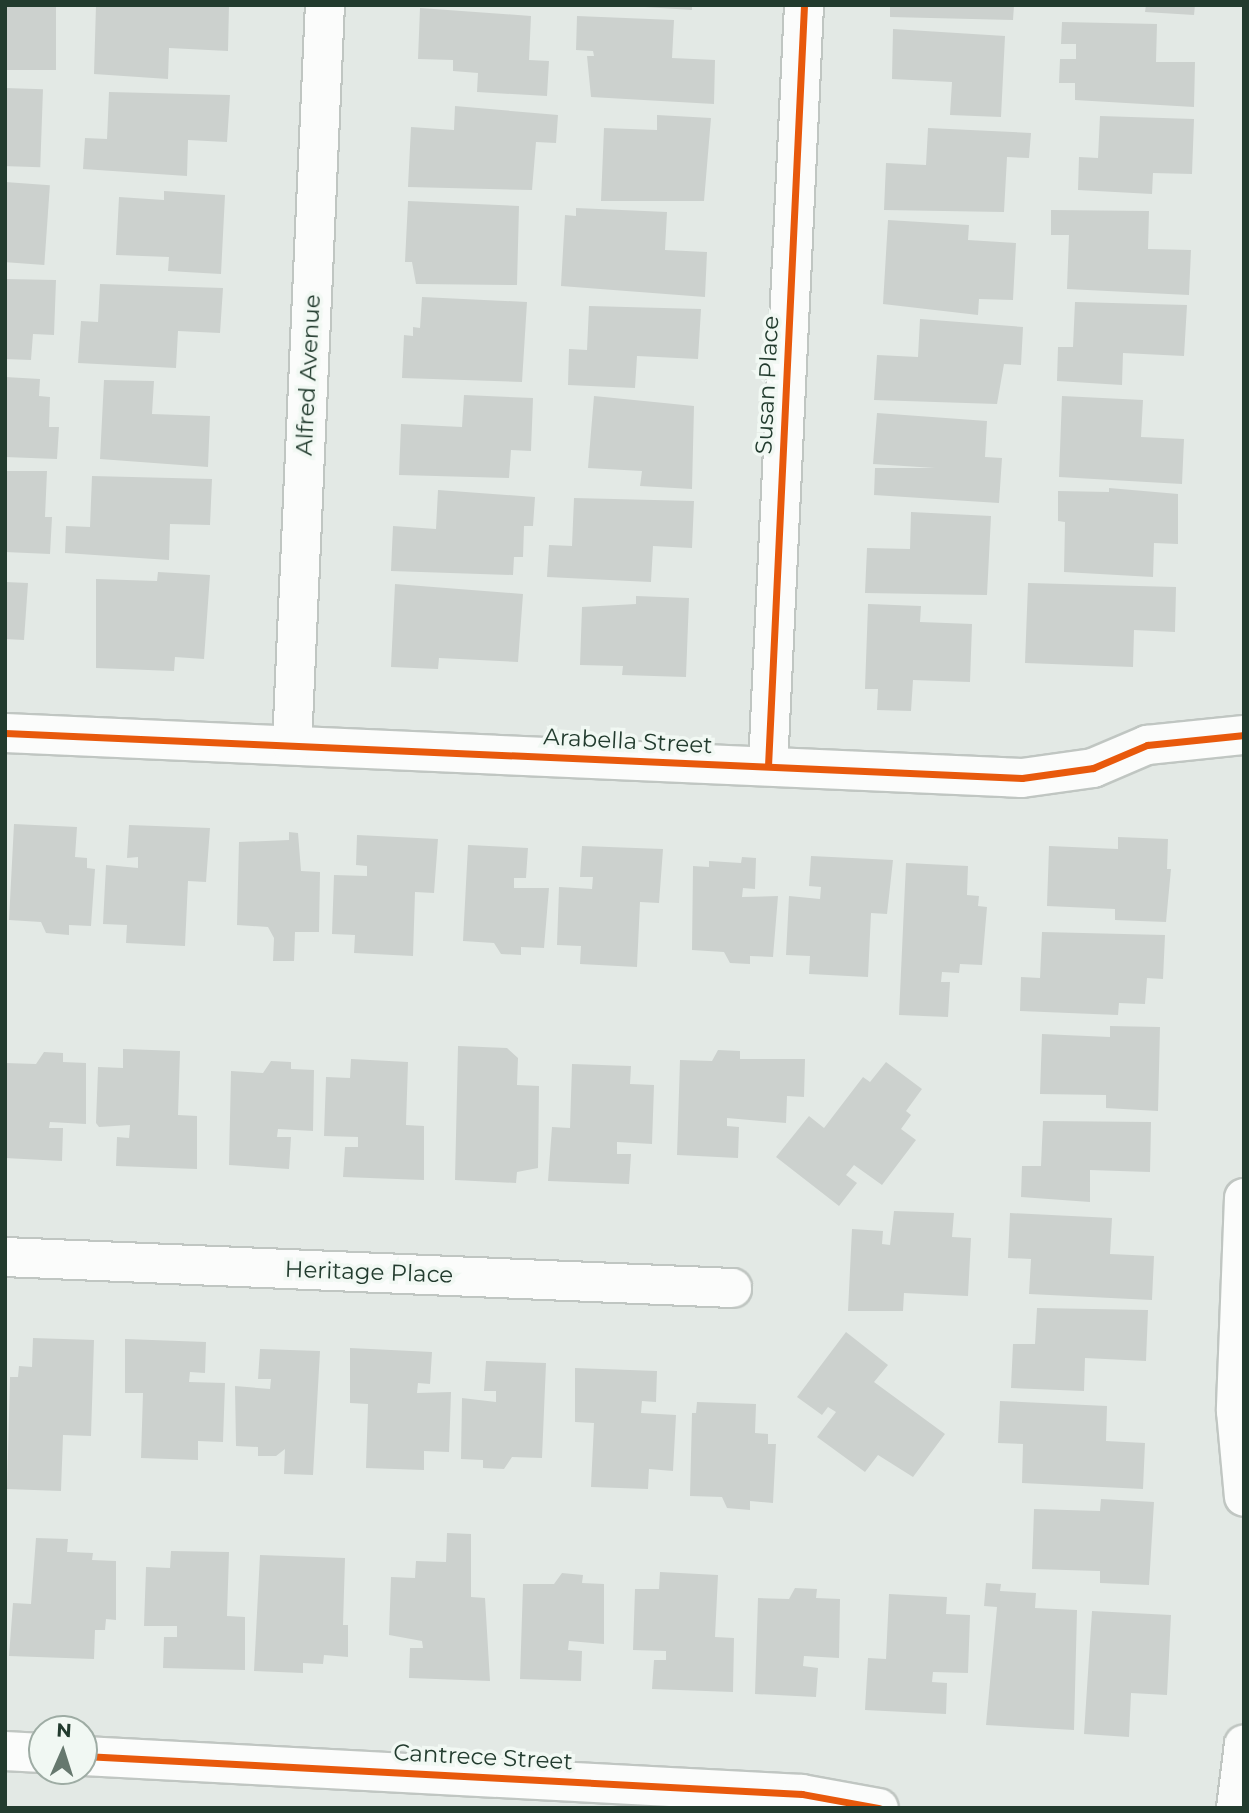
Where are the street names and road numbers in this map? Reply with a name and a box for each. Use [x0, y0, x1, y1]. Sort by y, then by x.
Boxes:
street label: Alfred Avenue [290, 294, 326, 456]
street label: Susan Place [750, 315, 784, 455]
street label: Arabella Street [543, 723, 713, 759]
street label: Heritage Place [284, 1255, 454, 1289]
street label: Cantrece Street [393, 1739, 573, 1775]

